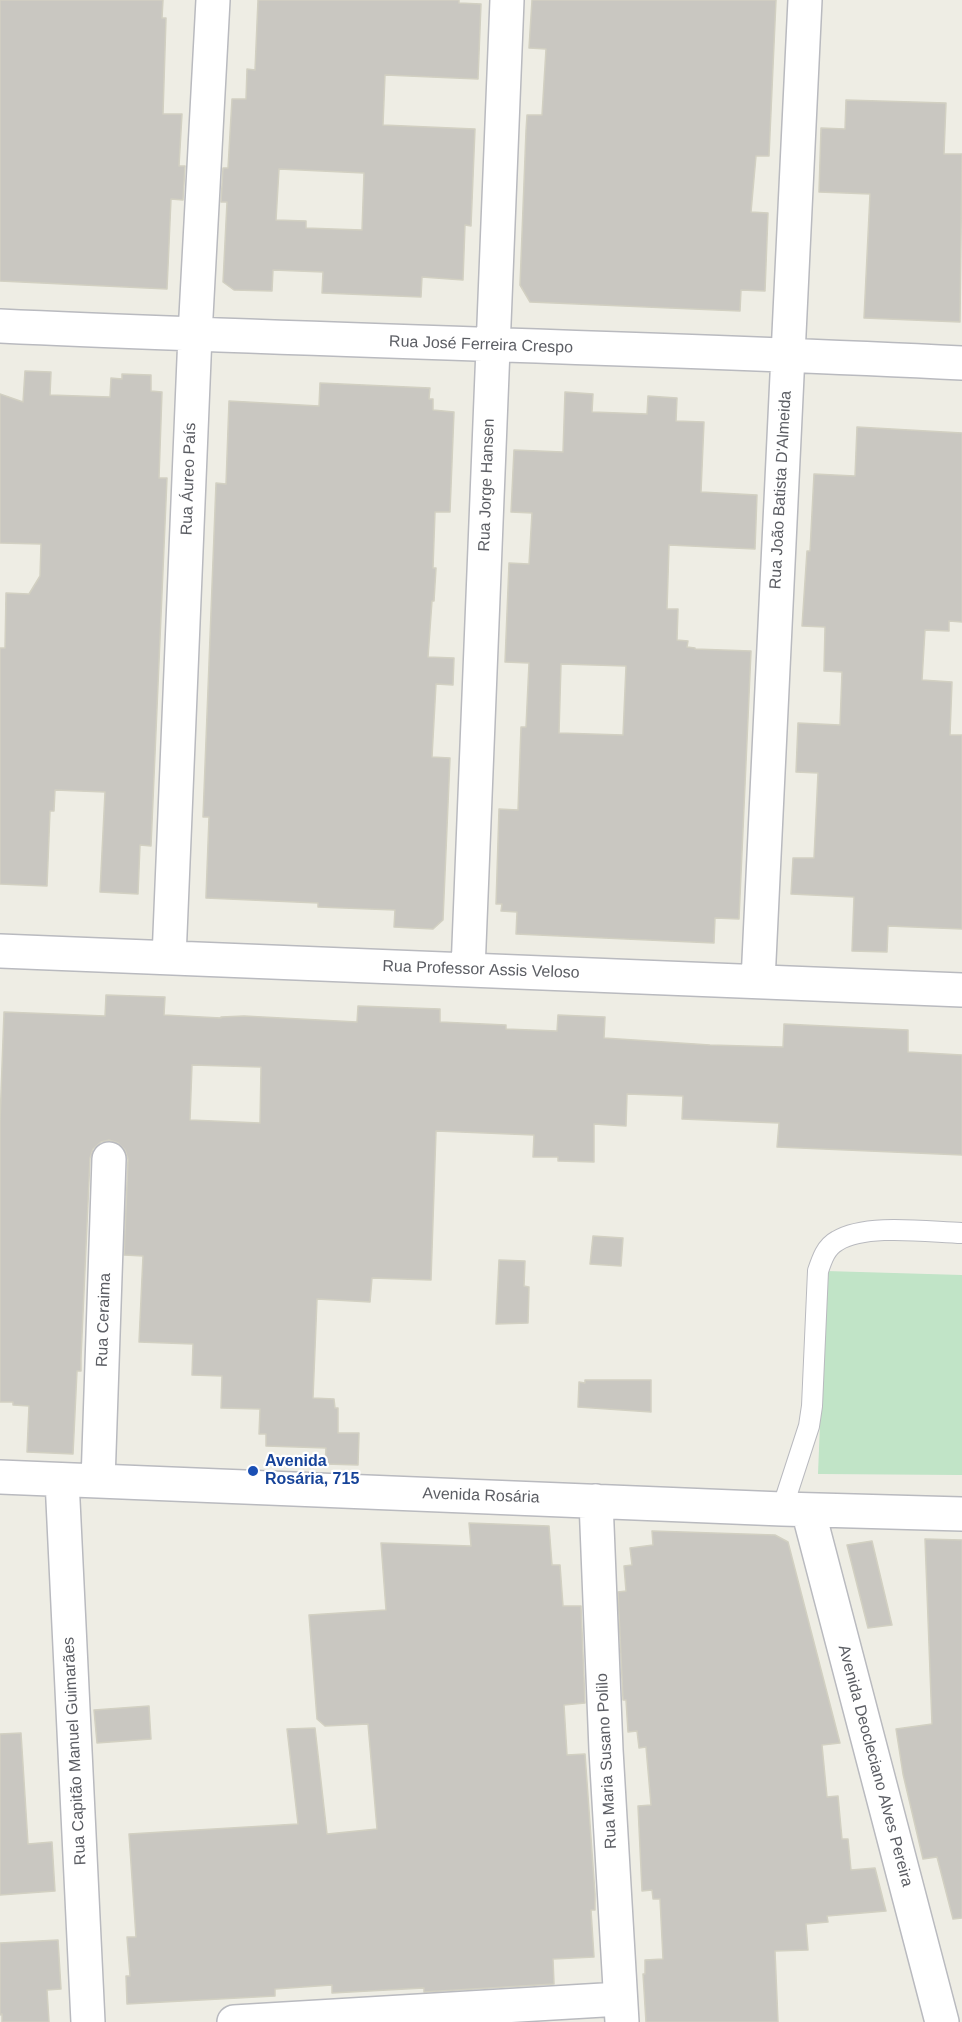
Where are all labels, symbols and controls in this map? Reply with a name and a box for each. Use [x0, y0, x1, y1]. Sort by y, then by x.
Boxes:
street label: Rua José Ferreira Crespo [389, 332, 573, 358]
street label: Rua João Batista D'Almeida [766, 390, 796, 590]
street label: Rua Jorge Hansen [475, 418, 499, 552]
street label: Rua Áureo País [177, 422, 201, 536]
street label: Rua Professor Assis Veloso [382, 957, 580, 983]
street label: Rua Ceraima [93, 1273, 115, 1367]
place label: Avenida Rosária, 715 [265, 1452, 359, 1490]
marker: Avenida Rosária, 715 [246, 1464, 260, 1478]
street label: Avenida Rosária [422, 1484, 540, 1508]
street label: Rua Capitão Manuel Guimarães [59, 1636, 91, 1866]
street label: Avenida Deocleciano Alves Pereira [833, 1643, 917, 1889]
street label: Rua Maria Susano Polilo [593, 1673, 621, 1849]

